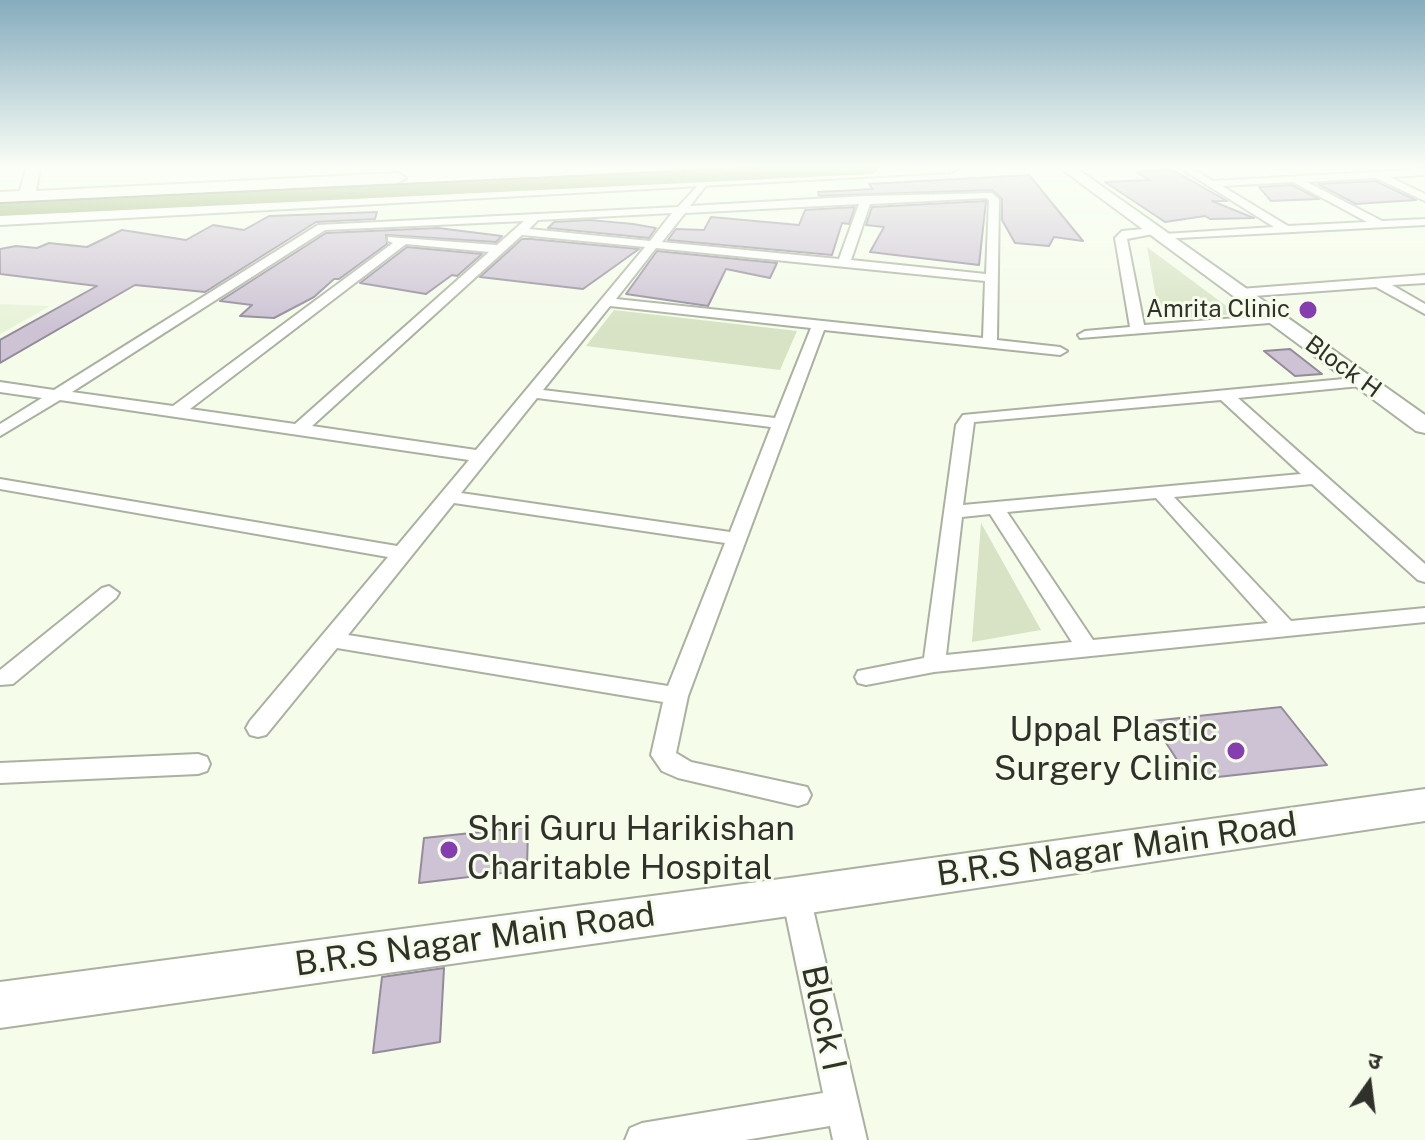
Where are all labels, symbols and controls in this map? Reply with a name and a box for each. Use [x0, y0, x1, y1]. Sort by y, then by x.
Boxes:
place label: Amrita Clinic [1146, 296, 1290, 324]
marker: Amrita Clinic [1297, 299, 1319, 321]
street label: Block H [1299, 330, 1387, 404]
place label: Uppal Plastic Surgery Clinic [994, 711, 1218, 790]
marker: Uppal Plastic Surgery Clinic [1225, 740, 1247, 762]
street label: B.R.S Nagar Main Road [934, 805, 1300, 895]
place label: Shri Guru Harikishan Charitable Hospital [467, 810, 795, 890]
marker: Shri Guru Harikishan Charitable Hospital [438, 839, 460, 861]
street label: B.R.S Nagar Main Road [292, 895, 658, 985]
street label: Block I [792, 962, 854, 1074]
north arrow [1329, 1044, 1409, 1124]
text: उ [1365, 1047, 1384, 1075]

